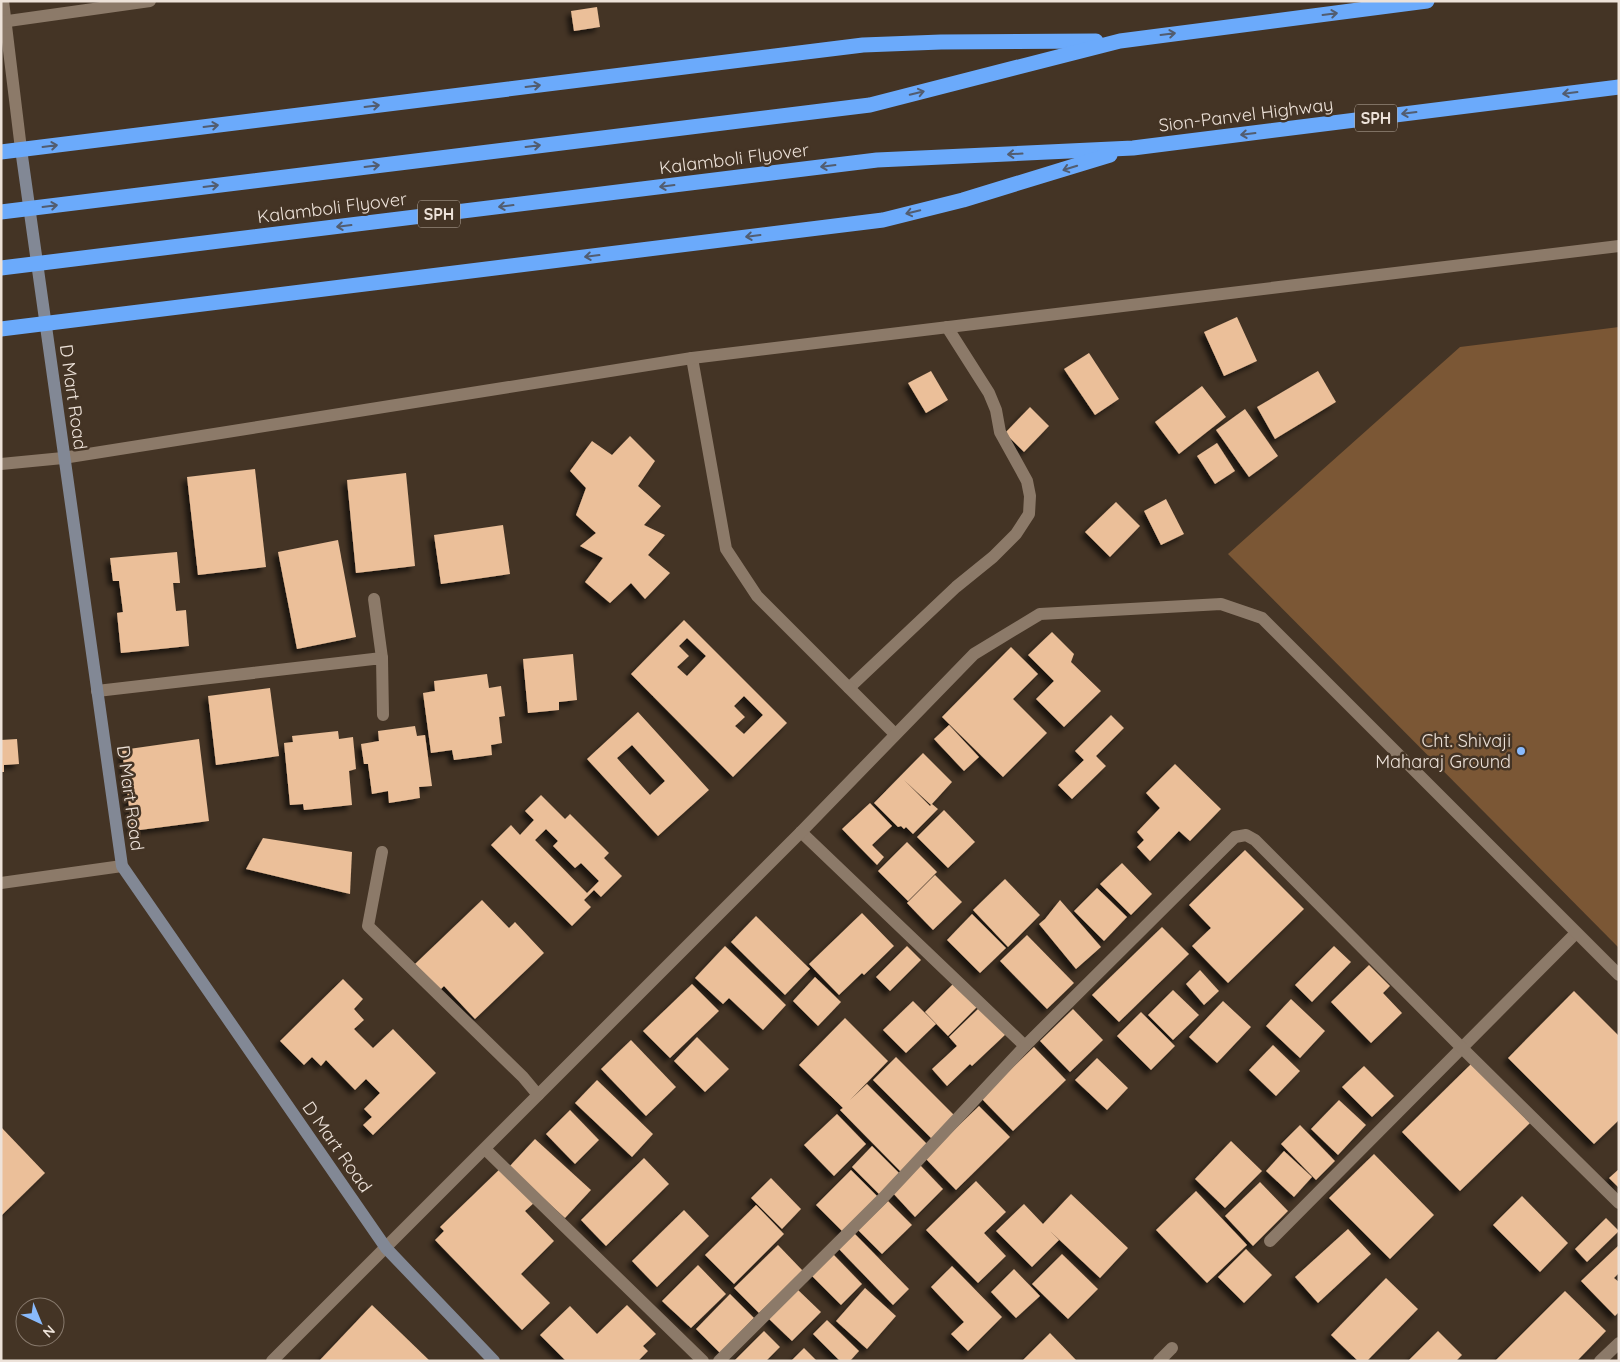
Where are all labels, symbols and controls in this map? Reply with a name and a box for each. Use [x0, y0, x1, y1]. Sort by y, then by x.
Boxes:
one-way arrow [1321, 9, 1337, 19]
one-way arrow [1160, 29, 1176, 39]
one-way arrow [525, 81, 541, 91]
one-way arrow [909, 87, 925, 97]
one-way arrow [1563, 88, 1579, 98]
street label: Sion-Panvel Highway [1157, 92, 1335, 137]
one-way arrow [364, 101, 380, 111]
road number: SPH [1355, 105, 1397, 132]
one-way arrow [1402, 108, 1418, 118]
one-way arrow [203, 121, 219, 131]
one-way arrow [1240, 129, 1256, 139]
street label: Kalamboli Flyover [658, 138, 810, 179]
one-way arrow [41, 141, 57, 151]
one-way arrow [525, 141, 541, 151]
one-way arrow [1007, 149, 1023, 158]
one-way arrow [364, 161, 380, 171]
one-way arrow [821, 161, 837, 171]
one-way arrow [1062, 163, 1078, 173]
one-way arrow [203, 181, 219, 191]
one-way arrow [659, 181, 675, 191]
street label: Kalamboli Flyover [256, 187, 408, 228]
road number: SPH [418, 200, 460, 228]
one-way arrow [41, 201, 57, 211]
one-way arrow [498, 201, 514, 211]
one-way arrow [906, 208, 922, 217]
one-way arrow [337, 221, 353, 231]
one-way arrow [745, 231, 761, 241]
one-way arrow [584, 251, 600, 261]
street label: D Mart Road [55, 343, 92, 451]
place label: Cht. Shivaji Maharaj Ground [1375, 729, 1511, 773]
street label: D Mart Road [112, 744, 149, 852]
marker: Cht. Shivaji Maharaj Ground [1515, 745, 1527, 757]
street label: D Mart Road [298, 1097, 377, 1197]
north arrow [15, 1297, 65, 1347]
text: N [39, 1321, 59, 1341]

